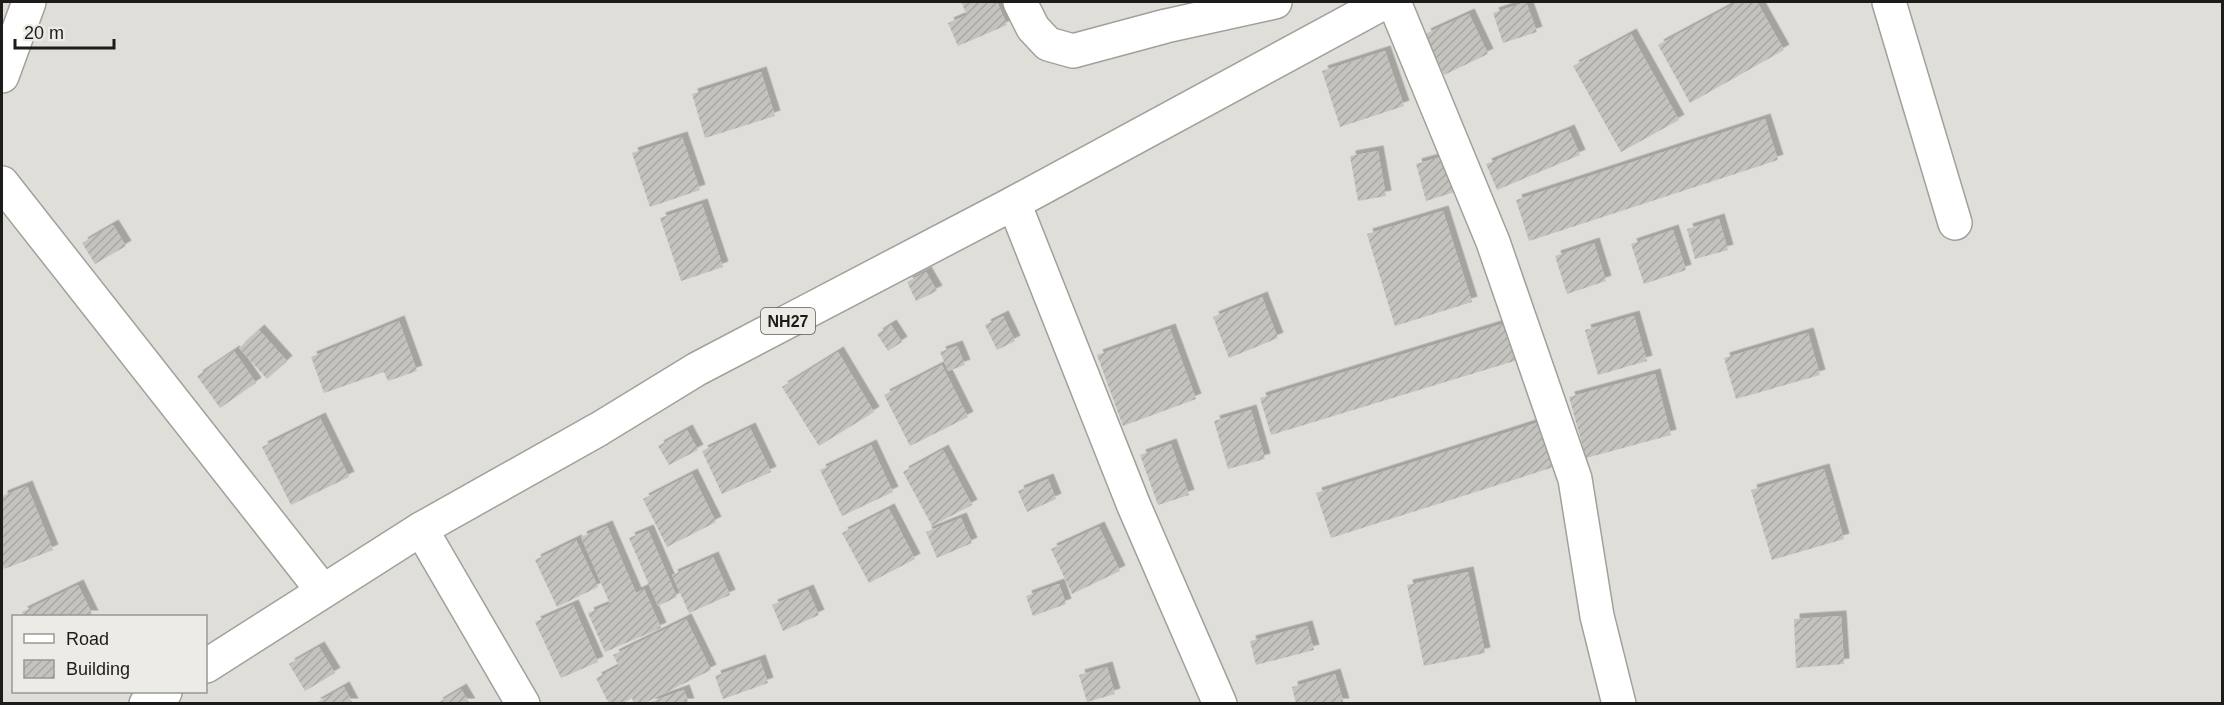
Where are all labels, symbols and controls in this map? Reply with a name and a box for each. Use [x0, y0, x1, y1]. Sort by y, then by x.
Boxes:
scale bar [15, 12, 114, 50]
text: 20 m [24, 23, 64, 43]
road number: NH27 [761, 308, 815, 334]
legend [12, 615, 207, 693]
text: Road [66, 629, 109, 649]
text: Building [66, 659, 130, 679]

